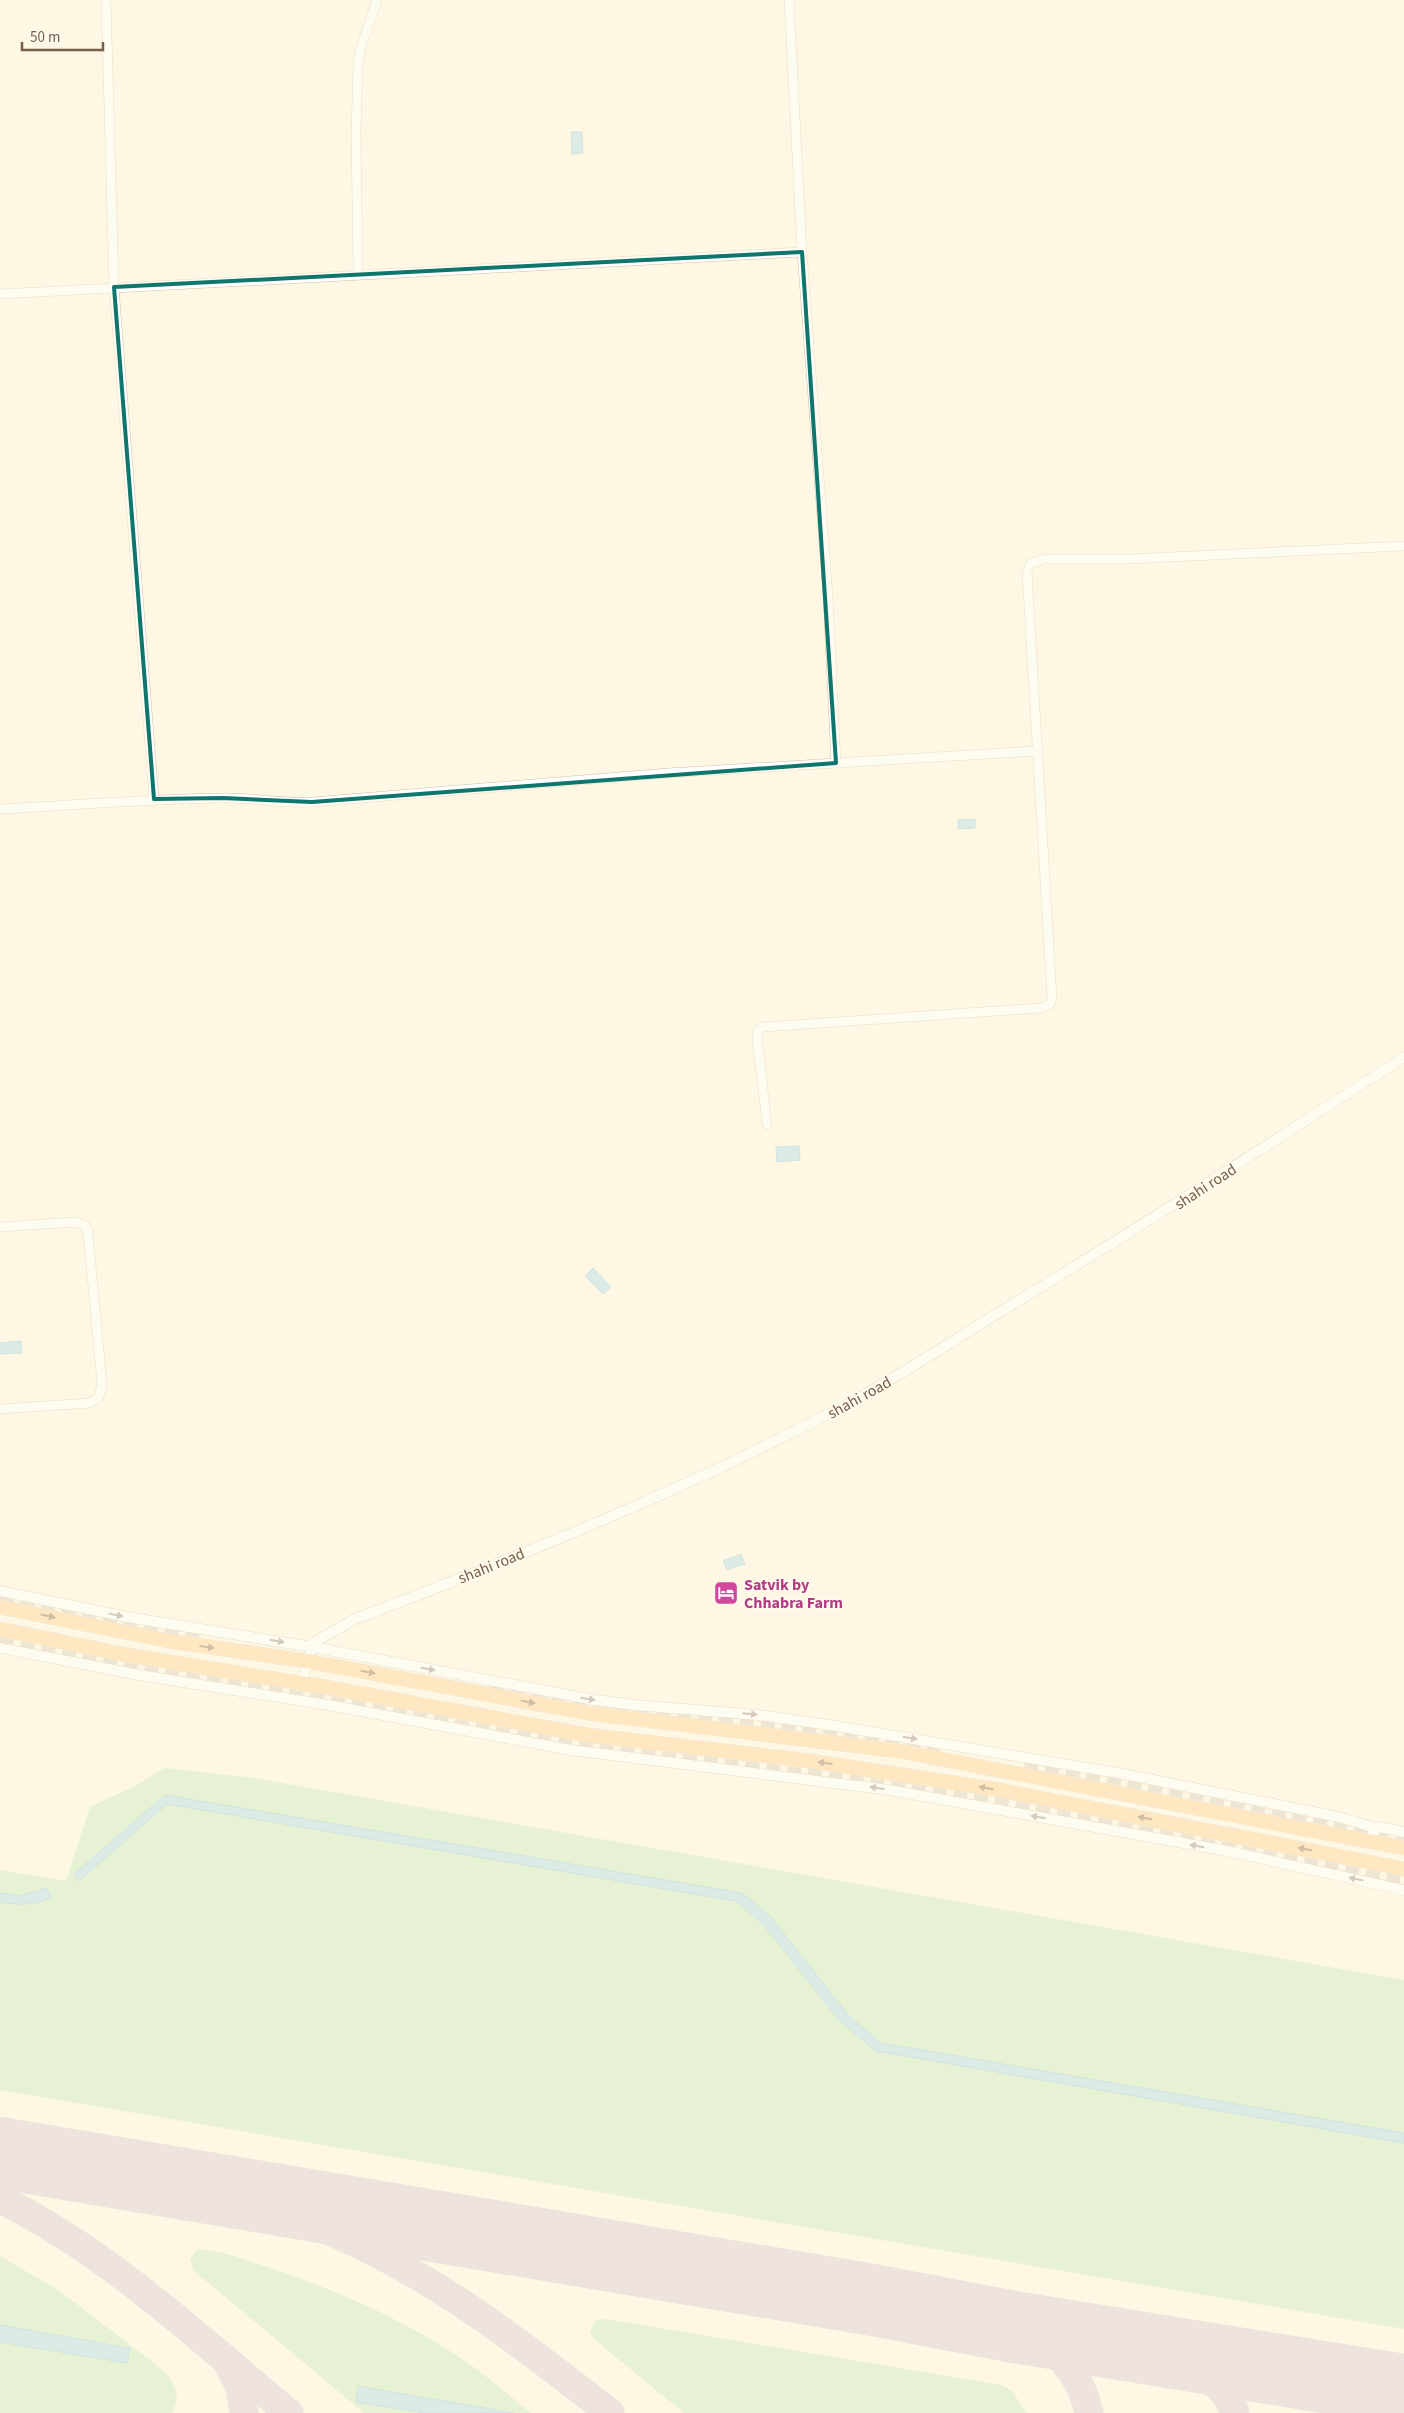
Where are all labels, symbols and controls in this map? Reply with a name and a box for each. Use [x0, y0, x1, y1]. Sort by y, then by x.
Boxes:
scale bar [22, 20, 104, 52]
text: 50 m [30, 27, 60, 48]
street label: shahi road [1170, 1159, 1241, 1215]
street label: shahi road [823, 1371, 895, 1424]
street label: shahi road [455, 1543, 528, 1589]
place label: Satvik by Chhabra Farm [744, 1574, 843, 1614]
hotel icon: Satvik by Chhabra Farm [713, 1580, 739, 1606]
one-way arrow [109, 1611, 124, 1619]
one-way arrow [40, 1612, 55, 1620]
one-way arrow [269, 1638, 285, 1646]
one-way arrow [200, 1643, 216, 1651]
one-way arrow [421, 1665, 436, 1673]
one-way arrow [360, 1669, 376, 1677]
one-way arrow [580, 1695, 596, 1703]
one-way arrow [520, 1698, 536, 1706]
one-way arrow [742, 1710, 758, 1718]
one-way arrow [903, 1735, 919, 1743]
one-way arrow [817, 1759, 833, 1767]
one-way arrow [977, 1783, 993, 1791]
one-way arrow [869, 1784, 885, 1792]
one-way arrow [1029, 1812, 1045, 1820]
one-way arrow [1137, 1813, 1153, 1821]
one-way arrow [1189, 1841, 1205, 1849]
one-way arrow [1297, 1845, 1312, 1853]
one-way arrow [1349, 1875, 1364, 1883]

